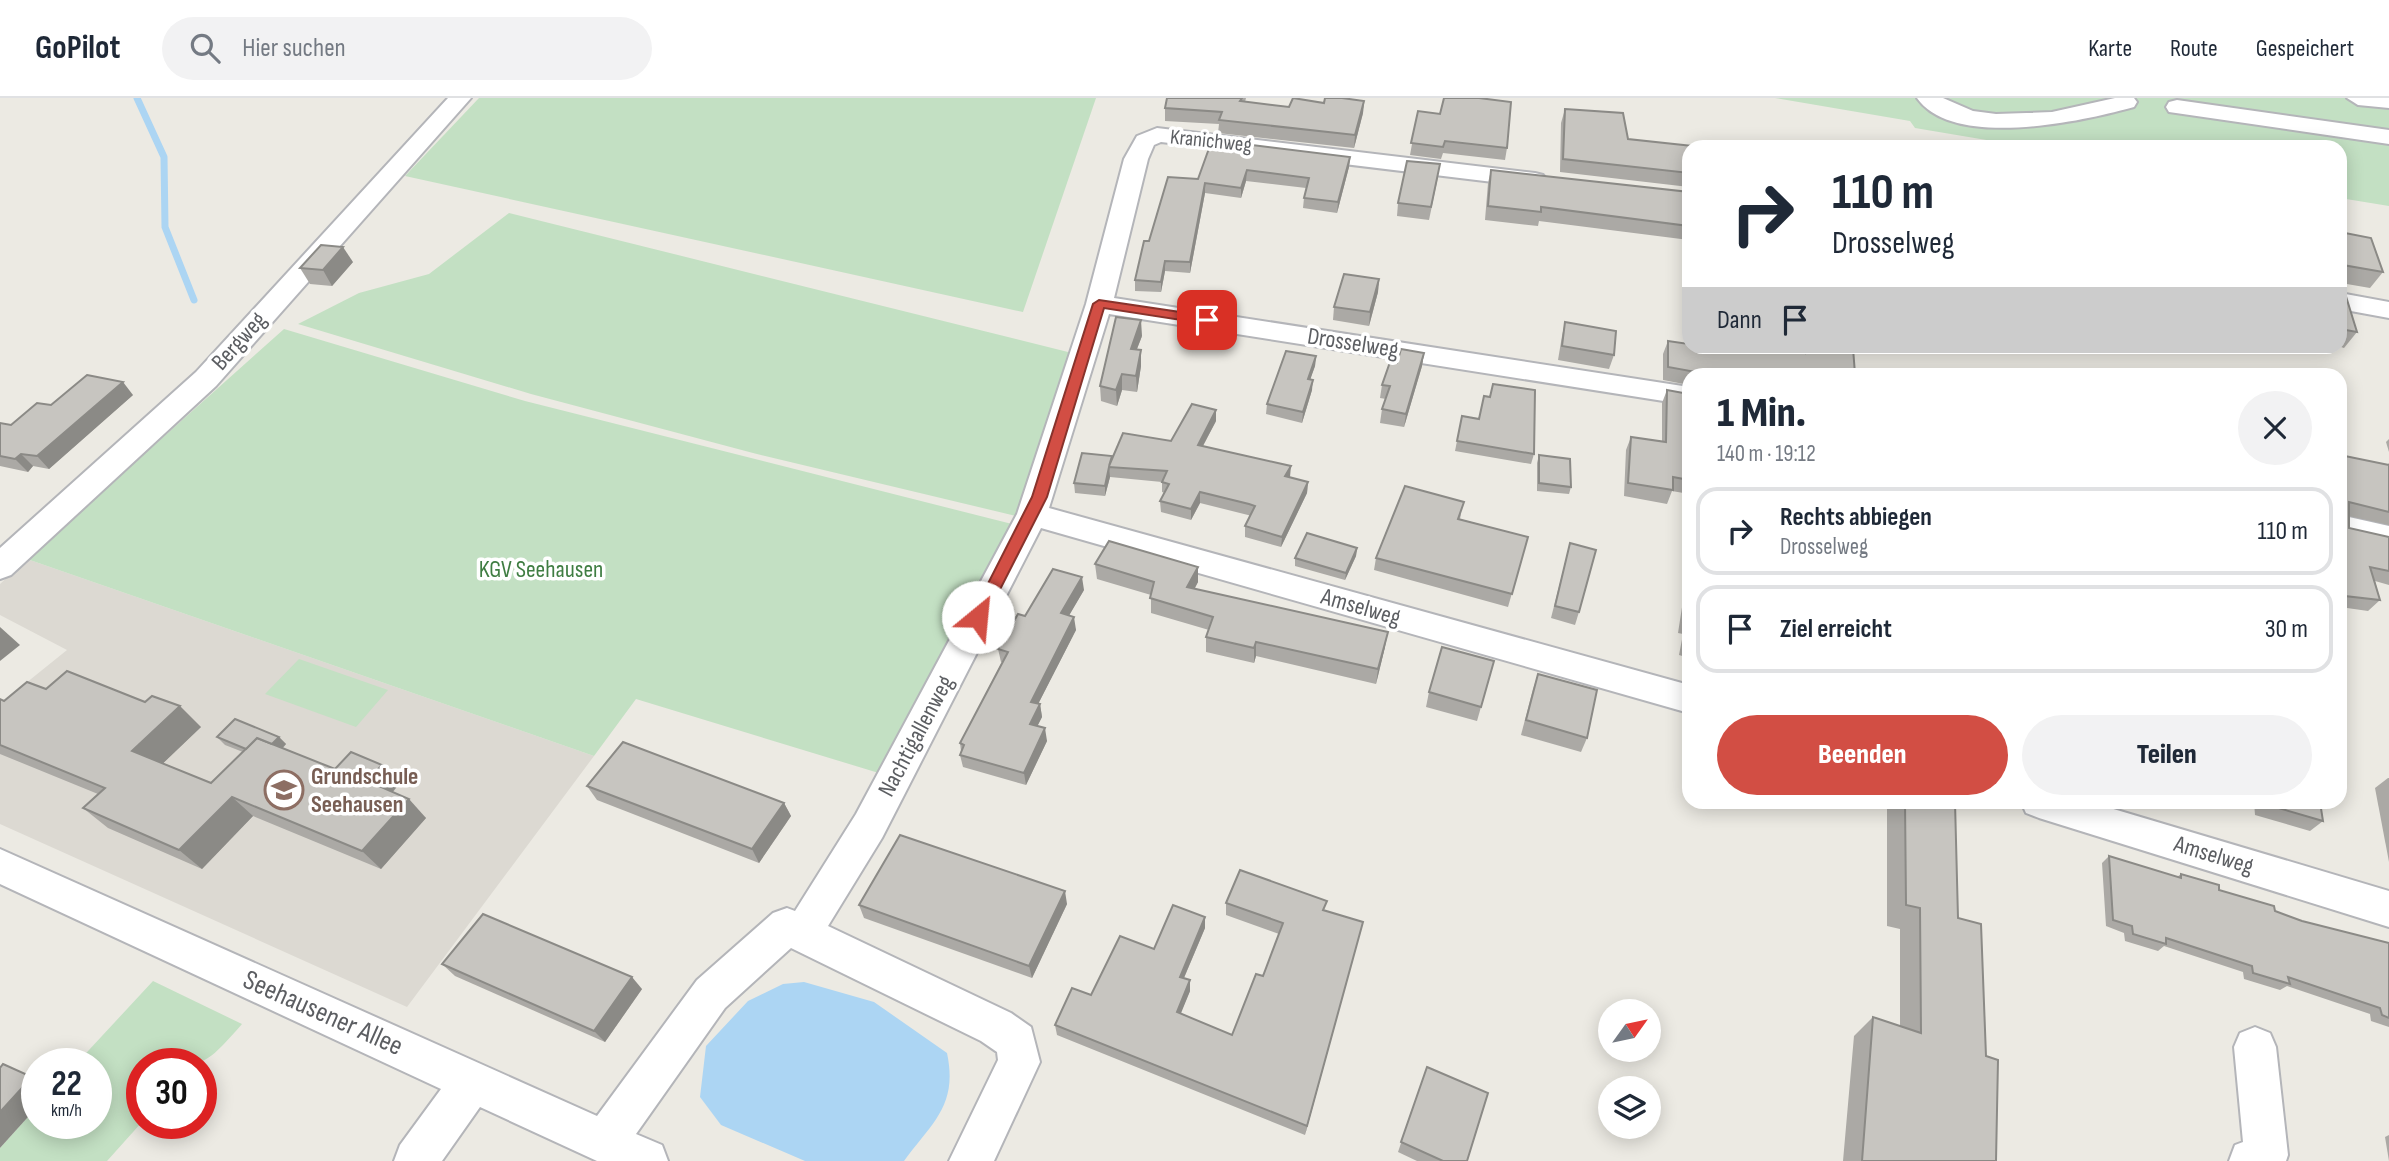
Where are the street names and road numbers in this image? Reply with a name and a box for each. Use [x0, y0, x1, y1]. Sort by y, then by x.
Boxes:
street label: Kranichweg [1169, 124, 1253, 158]
street label: Bergweg [205, 306, 273, 376]
street label: Drosselweg [1305, 321, 1401, 365]
street label: Amselweg [1317, 582, 1404, 632]
street label: Nachtigallenweg [872, 670, 960, 802]
street label: Amselweg [2170, 829, 2257, 881]
street label: Seehausener Allee [238, 963, 408, 1063]

